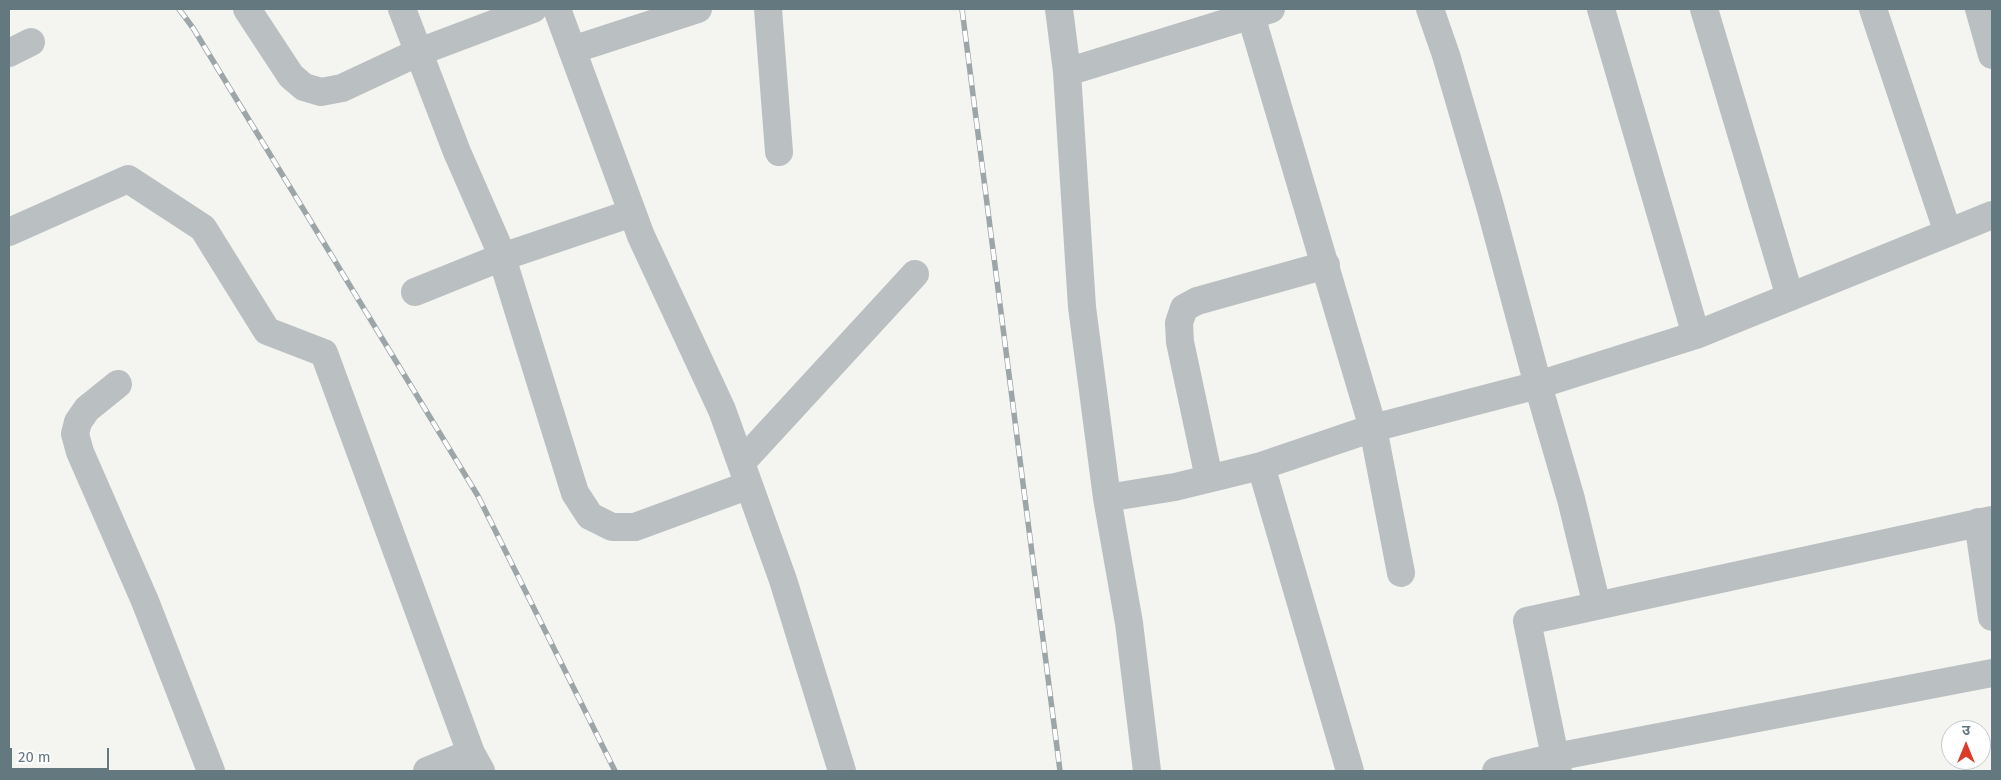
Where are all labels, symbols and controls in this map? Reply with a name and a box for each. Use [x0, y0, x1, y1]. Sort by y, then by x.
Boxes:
north arrow [1941, 720, 1991, 770]
text: उ [1962, 722, 1970, 739]
scale bar [12, 738, 111, 770]
text: 20 m [18, 748, 51, 766]

